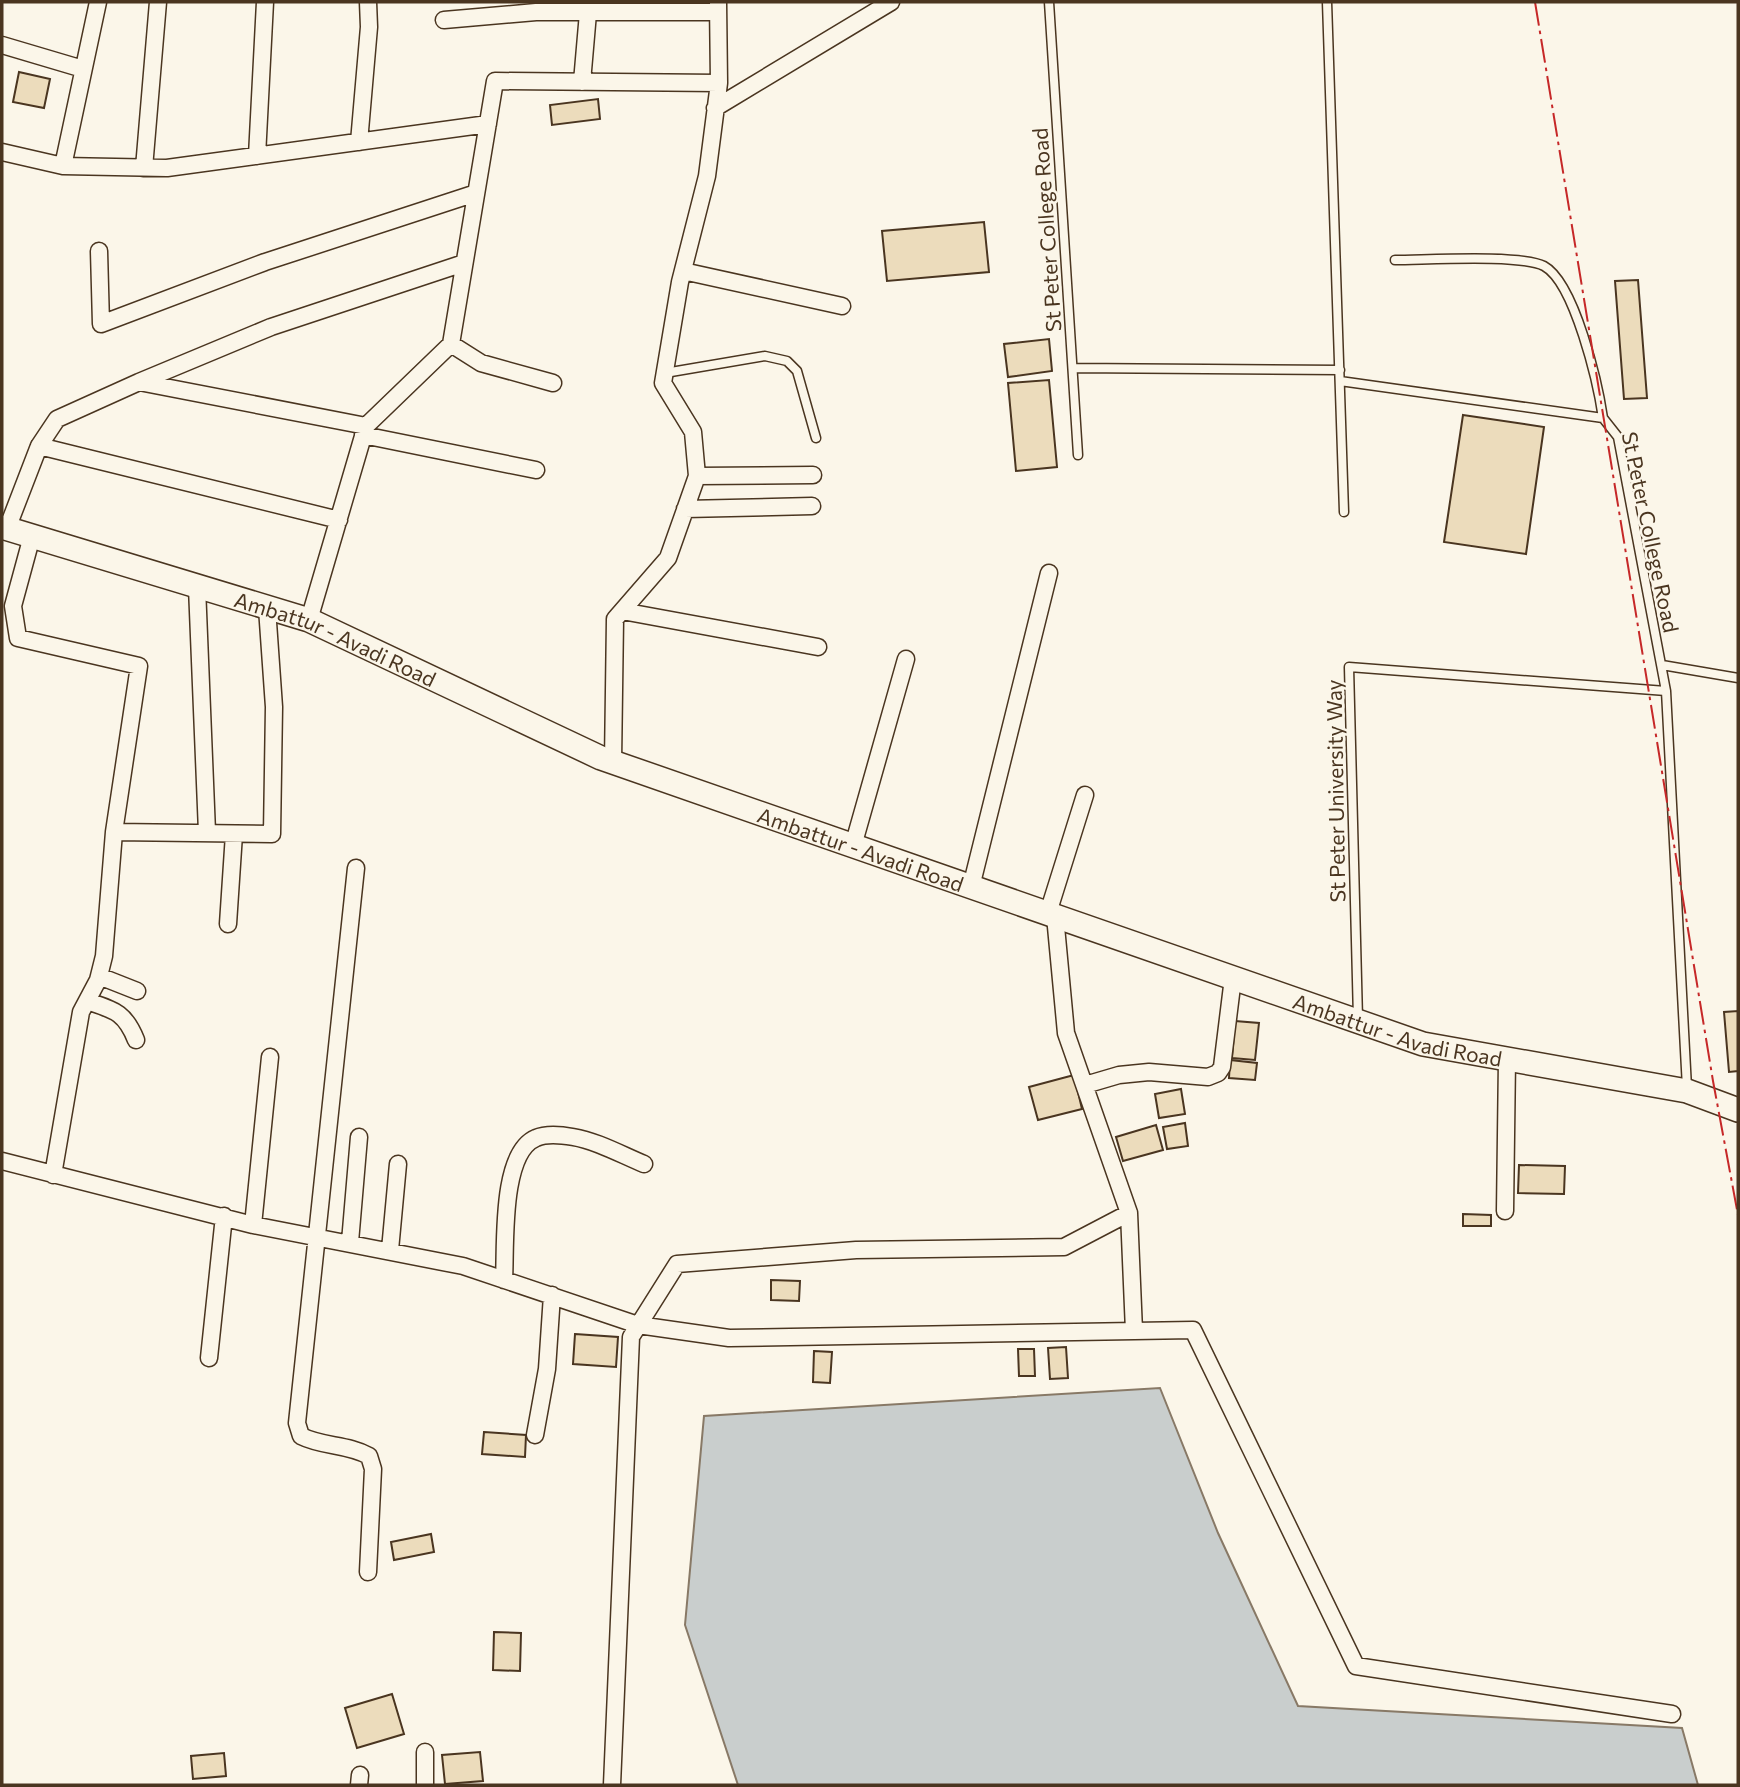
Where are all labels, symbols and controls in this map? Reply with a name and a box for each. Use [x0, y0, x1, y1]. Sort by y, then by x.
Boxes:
street label: St Peter College Road [1026, 127, 1066, 333]
street label: St Peter College Road [1618, 429, 1684, 635]
street label: Ambattur - Avadi Road [232, 586, 440, 691]
street label: St Peter University Way [1321, 679, 1349, 903]
street label: Ambattur - Avadi Road [755, 801, 967, 896]
street label: Ambattur - Avadi Road [1290, 987, 1504, 1070]

